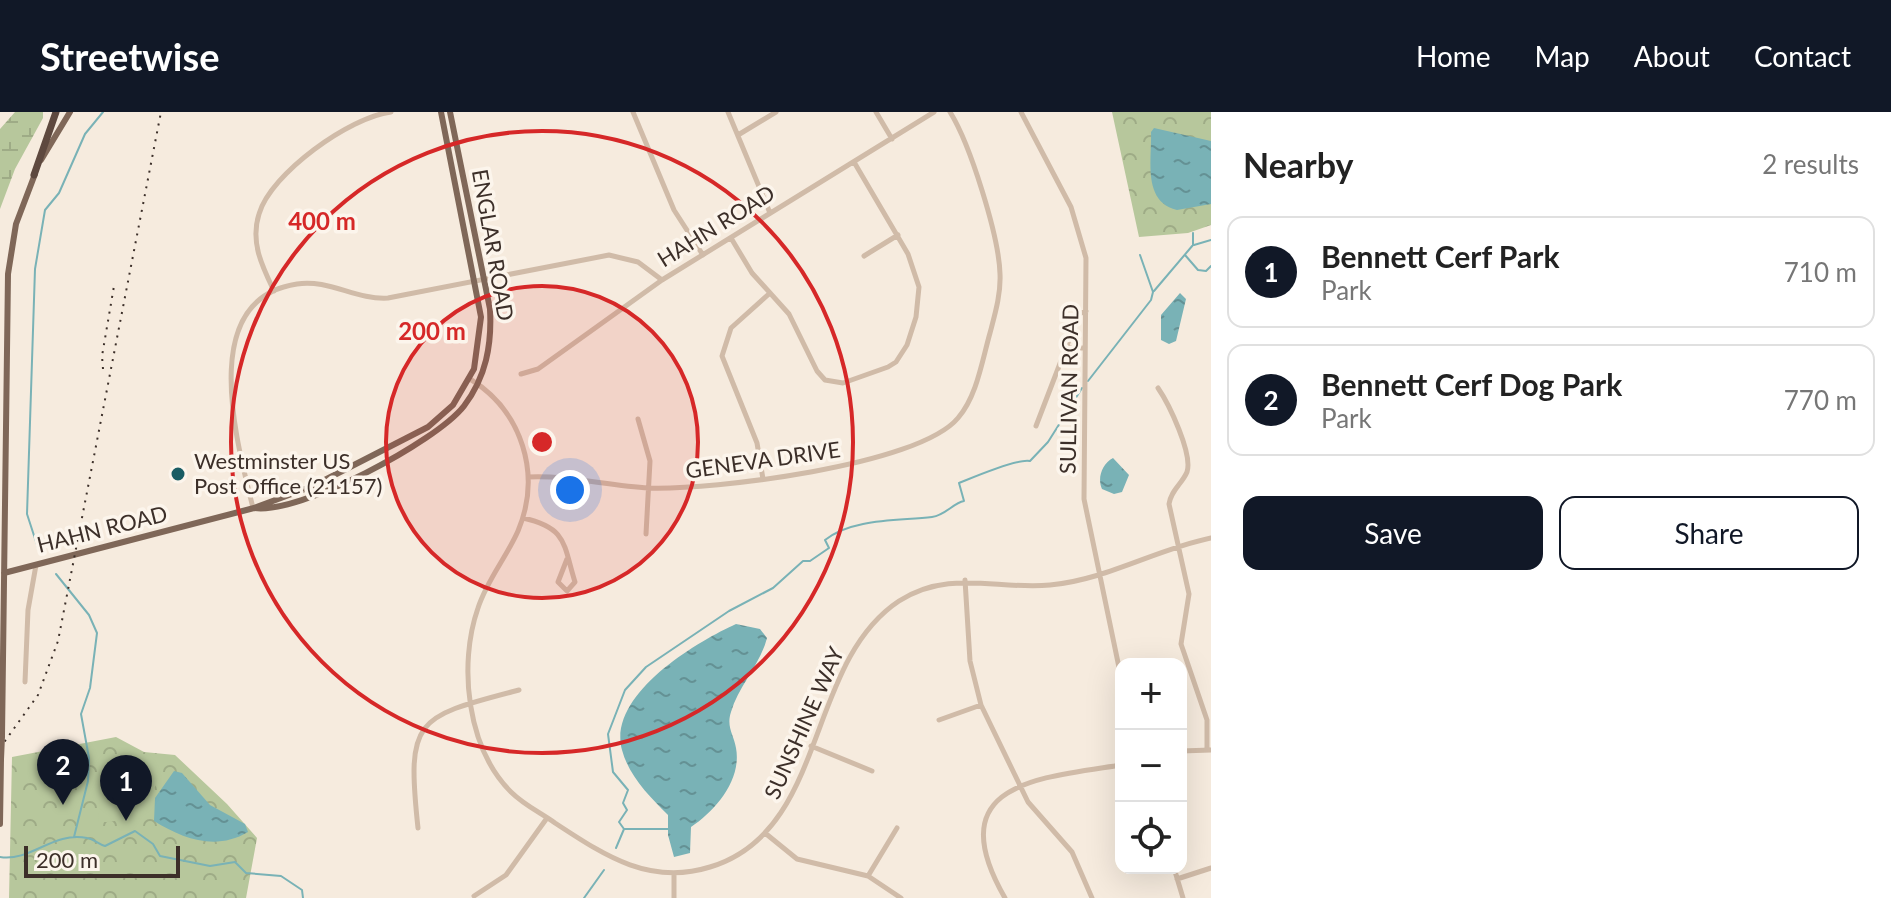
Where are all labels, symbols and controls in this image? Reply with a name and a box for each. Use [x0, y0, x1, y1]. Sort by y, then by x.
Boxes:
text: Streetwise [40, 33, 219, 79]
text: Home [1416, 39, 1491, 73]
text: Map [1535, 39, 1590, 73]
text: About [1634, 39, 1710, 73]
text: Contact [1754, 39, 1851, 73]
text: Nearby [1243, 144, 1354, 185]
text: 2 results [1762, 148, 1859, 180]
street label: ENGLAR ROAD [467, 167, 520, 323]
street label: HAHN ROAD [652, 179, 779, 272]
text: 400 m [288, 206, 356, 235]
text: Bennett Cerf Park [1321, 238, 1559, 274]
text: 1 [1263, 256, 1279, 288]
text: 710 m [1784, 256, 1857, 288]
text: Park [1321, 274, 1372, 306]
street label: SULLIVAN ROAD [1054, 304, 1083, 474]
text: 200 m [398, 316, 466, 345]
text: Bennett Cerf Dog Park [1321, 366, 1622, 402]
text: 2 [1263, 384, 1279, 416]
text: 770 m [1784, 384, 1857, 416]
text: Park [1321, 402, 1372, 434]
centre of rings [528, 428, 556, 456]
street label: GENEVA DRIVE [684, 435, 842, 484]
place label: Westminster US Post Office (21157) [194, 447, 382, 499]
marker: Westminster US Post Office (21157) [169, 465, 187, 483]
your location [550, 470, 590, 510]
button: Save [1243, 496, 1543, 570]
button: Share [1559, 496, 1859, 570]
street label: HAHN ROAD [34, 499, 170, 558]
street label: SUNSHINE WAY [758, 642, 849, 803]
map controls [1115, 658, 1187, 874]
button: + [1115, 658, 1187, 730]
button: − [1115, 730, 1187, 802]
pin: 2 [37, 739, 89, 805]
pin: 1 [100, 755, 152, 821]
button: locate [1115, 802, 1187, 874]
scale bar [24, 842, 180, 878]
text: 200 m [36, 846, 98, 873]

